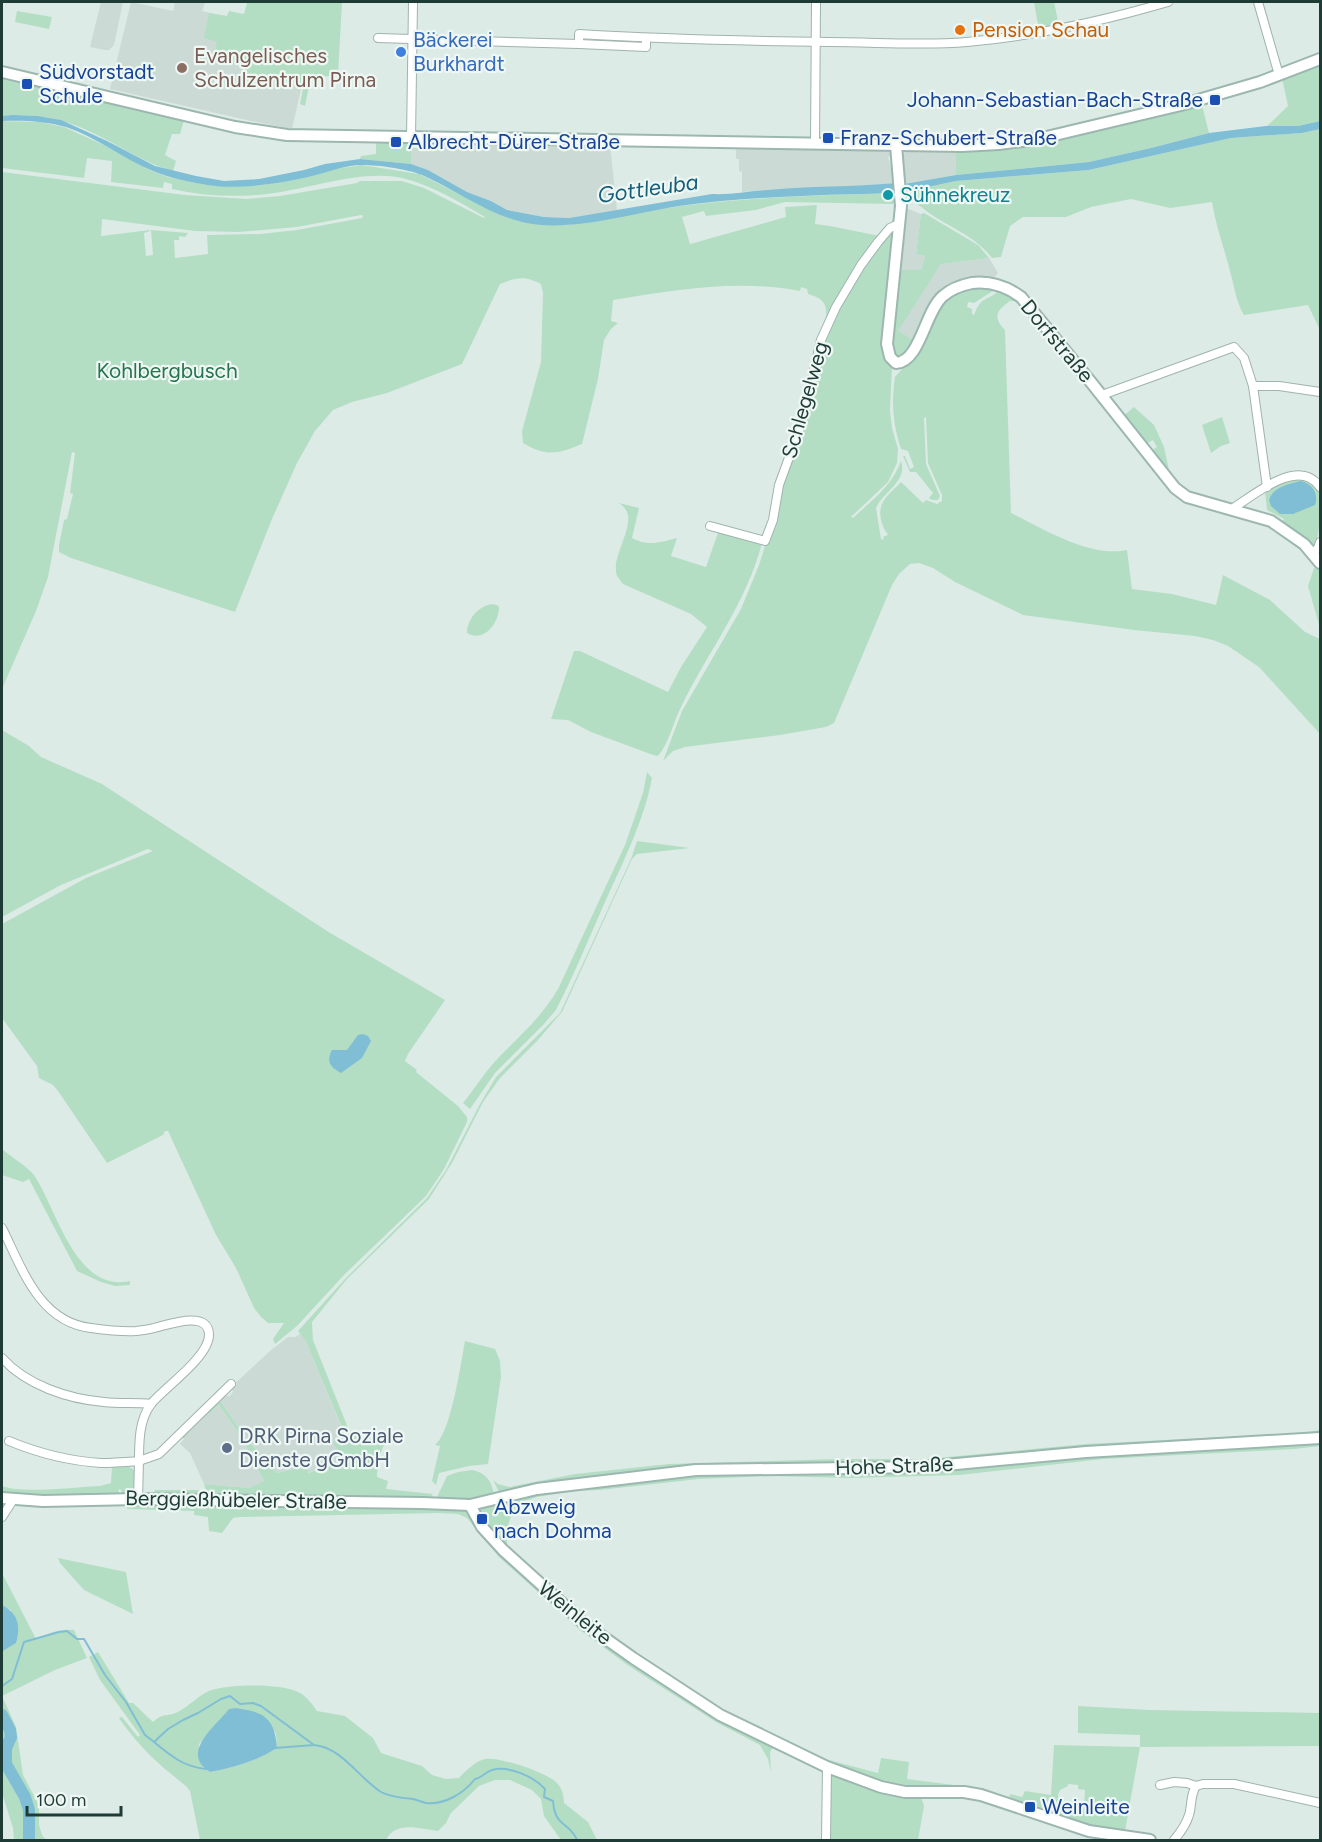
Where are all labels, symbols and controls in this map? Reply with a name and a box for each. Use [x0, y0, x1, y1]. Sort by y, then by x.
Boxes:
place label: Pension Schau [972, 17, 1109, 42]
marker: Pension Schau [953, 23, 967, 37]
place label: Bäckerei Burkhardt [413, 27, 505, 76]
place label: Evangelisches Schulzentrum Pirna [194, 43, 376, 92]
marker: Bäckerei Burkhardt [394, 45, 408, 59]
place label: Südvorstadt Schule [39, 59, 155, 108]
marker: Evangelisches Schulzentrum Pirna [175, 61, 189, 75]
marker: Südvorstadt Schule [20, 77, 34, 91]
place label: Johann-Sebastian-Bach-Straße [907, 87, 1203, 112]
marker: Johann-Sebastian-Bach-Straße [1208, 93, 1222, 107]
place label: Franz-Schubert-Straße [840, 125, 1057, 150]
place label: Albrecht-Dürer-Straße [408, 129, 620, 154]
marker: Franz-Schubert-Straße [821, 131, 835, 145]
marker: Albrecht-Dürer-Straße [389, 135, 403, 149]
water label: Gottleuba [596, 168, 700, 209]
place label: Sühnekreuz [900, 182, 1010, 207]
marker: Sühnekreuz [881, 188, 895, 202]
street label: Dorfstraße [1016, 294, 1099, 387]
street label: Schlegelweg [776, 339, 833, 461]
park label: Kohlbergbusch [96, 358, 238, 383]
place label: DRK Pirna Soziale Dienste gGmbH [239, 1423, 403, 1472]
marker: DRK Pirna Soziale Dienste gGmbH [220, 1441, 234, 1455]
street label: Hohe Straße [834, 1451, 954, 1480]
street label: Berggießhübeler Straße [125, 1485, 347, 1514]
place label: Abzweig nach Dohma [494, 1494, 612, 1543]
marker: Abzweig nach Dohma [475, 1512, 489, 1526]
street label: Weinleite [533, 1575, 617, 1650]
scale bar [27, 1779, 122, 1817]
text: 100 m [36, 1789, 86, 1811]
place label: Weinleite [1042, 1794, 1130, 1819]
marker: Weinleite [1023, 1800, 1037, 1814]

